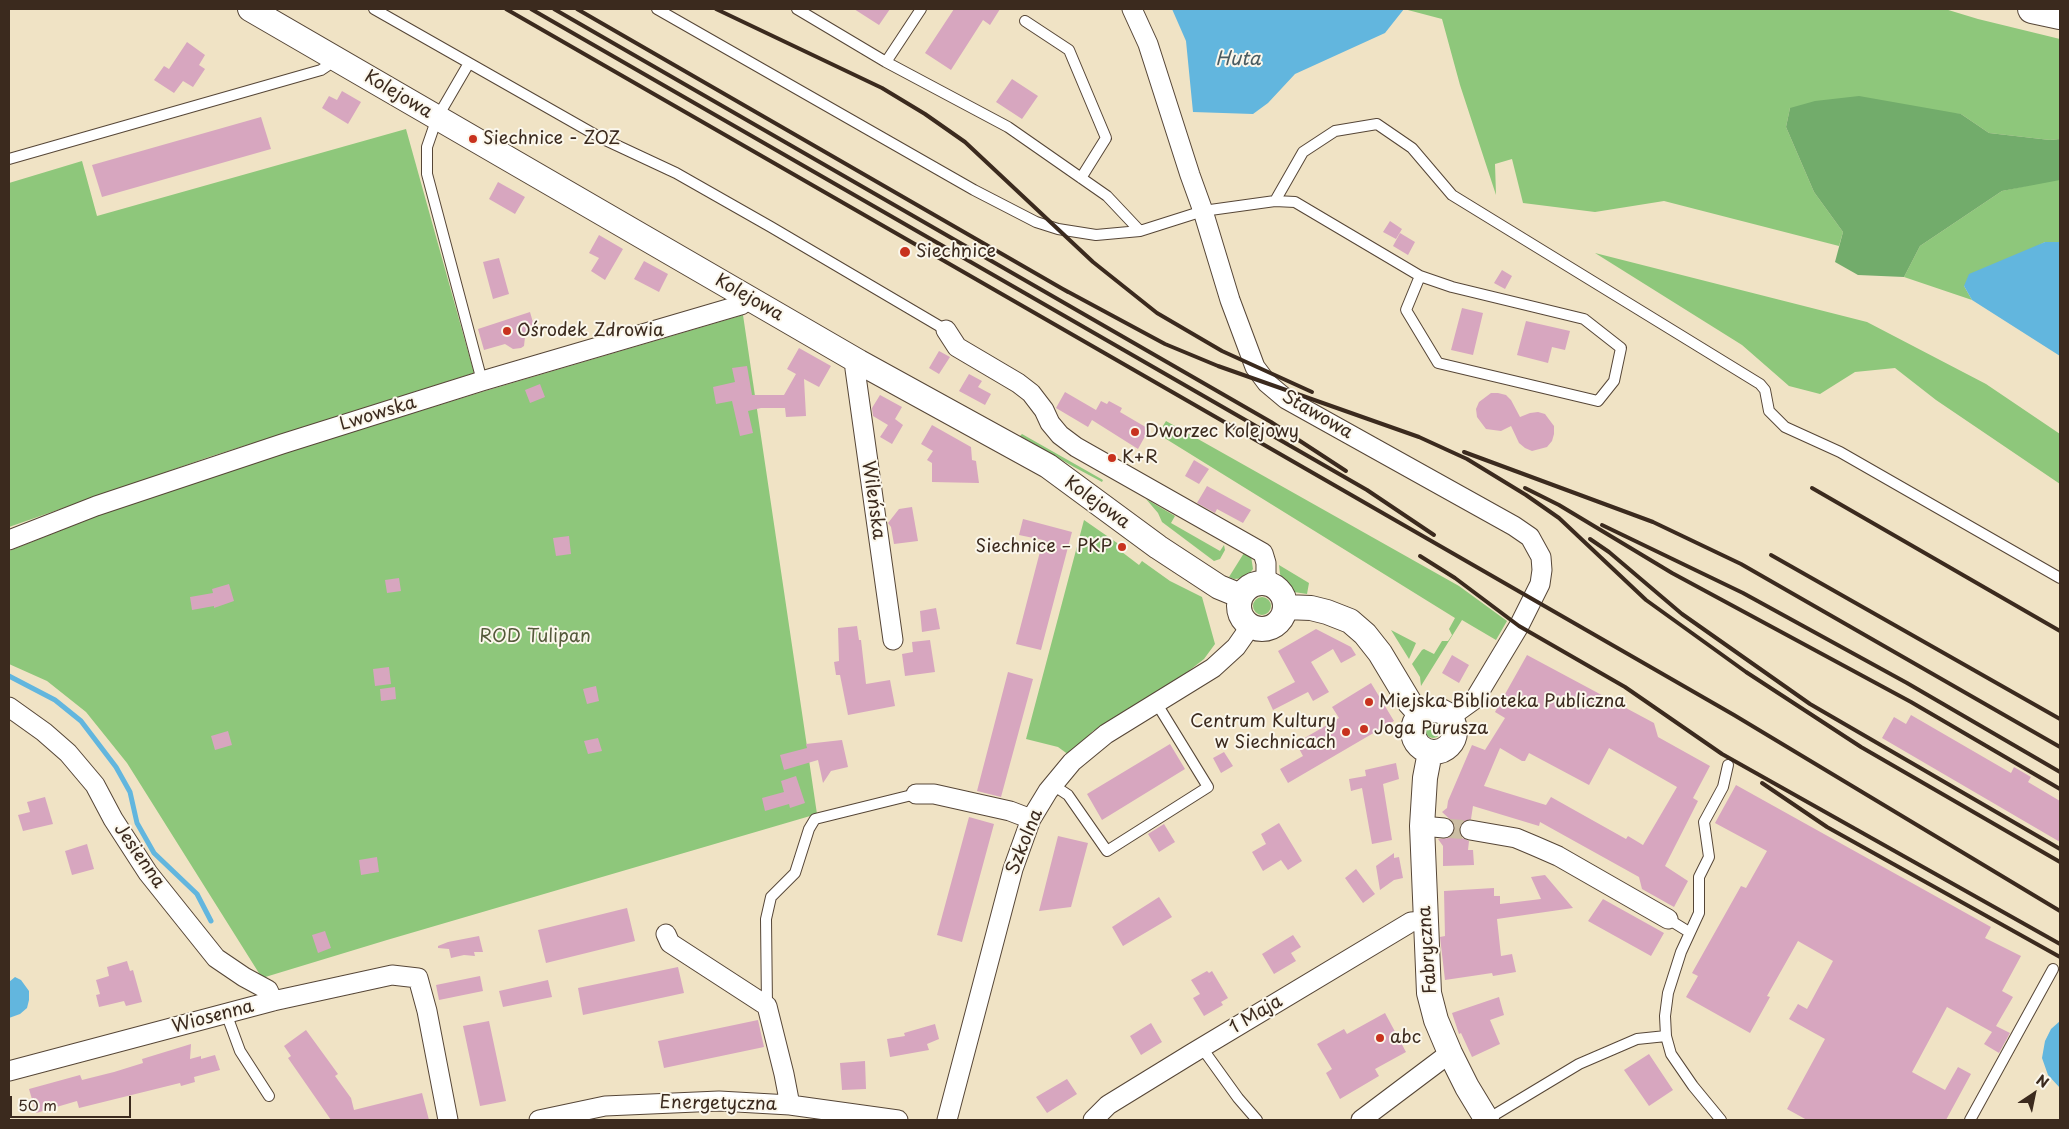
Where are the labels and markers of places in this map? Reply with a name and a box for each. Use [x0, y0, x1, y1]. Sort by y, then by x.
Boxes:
place label: Siechnice - ZOZ [483, 128, 620, 150]
marker: Siechnice - ZOZ [467, 133, 479, 145]
place label: Siechnice [916, 241, 996, 263]
marker: Siechnice [898, 245, 912, 259]
place label: Ośrodek Zdrowia [517, 320, 664, 342]
marker: Ośrodek Zdrowia [501, 325, 513, 337]
place label: Dworzec Kolejowy [1145, 421, 1299, 443]
marker: Dworzec Kolejowy [1129, 426, 1141, 438]
place label: K+R [1122, 447, 1158, 469]
marker: K+R [1106, 452, 1118, 464]
place label: Siechnice – PKP [976, 536, 1112, 558]
marker: Siechnice – PKP [1116, 541, 1128, 553]
place label: Miejska Biblioteka Publiczna [1379, 691, 1625, 713]
marker: Miejska Biblioteka Publiczna [1363, 696, 1375, 708]
place label: Centrum Kultury w Siechnicach [1190, 711, 1336, 754]
place label: Joga Purusza [1374, 718, 1488, 740]
marker: Joga Purusza [1358, 723, 1370, 735]
marker: Centrum Kultury w Siechnicach [1340, 726, 1352, 738]
place label: abc [1390, 1027, 1421, 1049]
marker: abc [1374, 1032, 1386, 1044]

